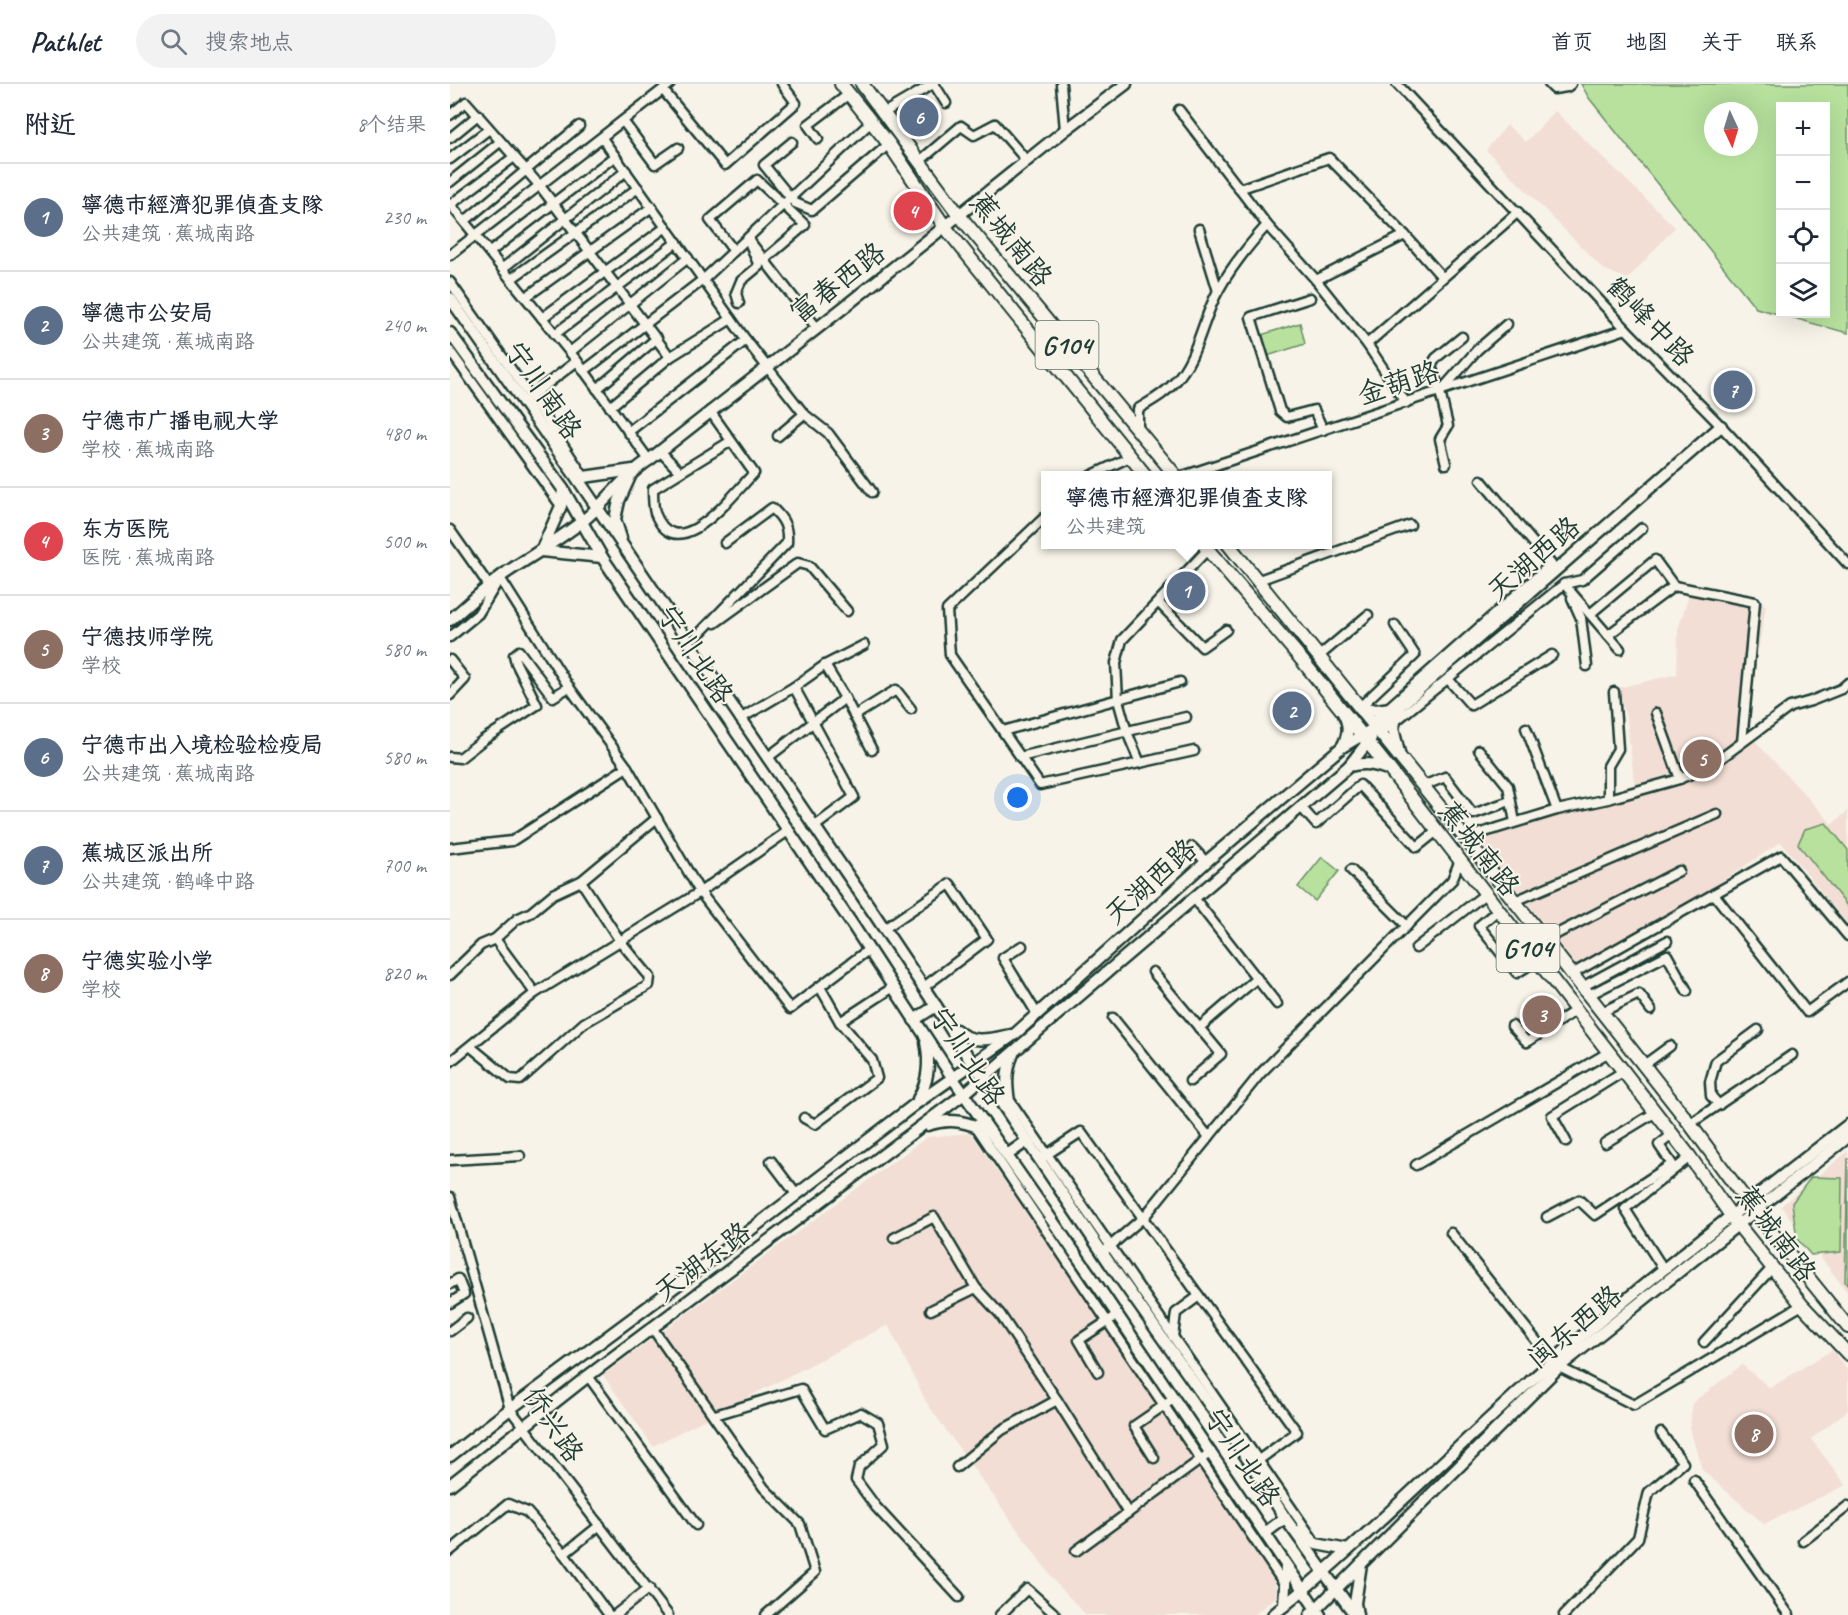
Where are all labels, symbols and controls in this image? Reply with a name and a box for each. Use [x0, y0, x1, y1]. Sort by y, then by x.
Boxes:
search box [136, 14, 556, 68]
text: Pathlet [30, 24, 100, 59]
icon: search [157, 25, 190, 58]
text: 搜索地点 [205, 28, 293, 56]
text: 首页 [1551, 29, 1593, 55]
text: 地图 [1626, 29, 1668, 55]
text: 关于 [1701, 29, 1743, 55]
text: 联系 [1776, 29, 1818, 55]
pin: 6 [900, 94, 938, 140]
north arrow [1704, 102, 1758, 156]
map controls [1776, 102, 1830, 318]
button: + [1776, 102, 1830, 156]
text: 附近 [24, 108, 76, 141]
text: 8个结果 [357, 112, 426, 137]
button: − [1776, 156, 1830, 210]
street label: 蕉城南路 [963, 185, 1060, 294]
pin: 4 [894, 188, 932, 234]
text: 寧德市經濟犯罪偵查支隊 [81, 191, 323, 219]
text: 1 [39, 205, 48, 230]
text: 230 m [383, 205, 426, 230]
button: locate [1776, 210, 1830, 264]
text: 公共建筑 · 蕉城南路 [81, 221, 254, 246]
street label: 富春西路 [782, 234, 892, 331]
button: layers [1776, 264, 1830, 318]
street label: 鹤峰中路 [1599, 269, 1702, 374]
text: 寧德市公安局 [81, 299, 213, 327]
text: 2 [39, 313, 48, 338]
text: 240 m [383, 313, 426, 338]
road number: G104 [1036, 321, 1098, 369]
text: 公共建筑 · 蕉城南路 [81, 329, 254, 354]
street label: 宁川南路 [497, 334, 590, 446]
street label: 金葫路 [1353, 353, 1444, 412]
pin: 7 [1714, 368, 1752, 412]
text: 宁德市广播电视大学 [81, 407, 279, 435]
text: 3 [39, 421, 48, 446]
text: 480 m [383, 421, 426, 446]
text: 学校 · 蕉城南路 [81, 437, 214, 462]
popup [1041, 471, 1332, 549]
text: 寧德市經濟犯罪偵查支隊 [1065, 484, 1308, 512]
street label: 天湖西路 [1480, 508, 1587, 608]
text: 公共建筑 [1065, 514, 1145, 539]
text: 东方医院 [81, 515, 169, 543]
text: 4 [39, 529, 48, 554]
text: 500 m [383, 529, 426, 554]
text: 医院 · 蕉城南路 [81, 545, 214, 570]
pin: 1 [1166, 568, 1206, 614]
street label: 宁川北路 [650, 598, 741, 710]
text: 宁德技师学院 [81, 623, 213, 651]
text: 5 [39, 637, 48, 662]
text: 580 m [383, 637, 426, 662]
text: 学校 [81, 653, 121, 678]
pin: 2 [1272, 688, 1312, 734]
text: 宁德市出入境检验检疫局 [81, 731, 323, 759]
pin: 5 [1682, 736, 1722, 782]
text: 6 [39, 745, 48, 770]
text: 580 m [383, 745, 426, 770]
text: 公共建筑 · 蕉城南路 [81, 761, 254, 786]
your location [1003, 783, 1032, 812]
street label: 蕉城南路 [1431, 793, 1528, 903]
street label: 天湖西路 [1097, 831, 1204, 932]
text: 蕉城区派出所 [81, 839, 213, 867]
text: 7 [39, 853, 48, 878]
text: 700 m [383, 853, 426, 878]
text: 公共建筑 · 鹤峰中路 [81, 869, 254, 894]
road number: G104 [1496, 924, 1560, 972]
text: 宁德实验小学 [81, 947, 213, 975]
text: 8 [39, 961, 48, 986]
text: 820 m [383, 961, 426, 986]
text: 学校 [81, 977, 121, 1002]
pin: 3 [1522, 992, 1562, 1038]
street label: 宁川北路 [922, 1000, 1013, 1112]
street label: 蕉城南路 [1729, 1178, 1824, 1289]
street label: 天湖东路 [647, 1214, 758, 1309]
street label: 闽东西路 [1520, 1277, 1628, 1376]
street label: 侨兴路 [516, 1380, 592, 1469]
street label: 宁川北路 [1197, 1401, 1288, 1513]
pin: 8 [1734, 1412, 1774, 1456]

